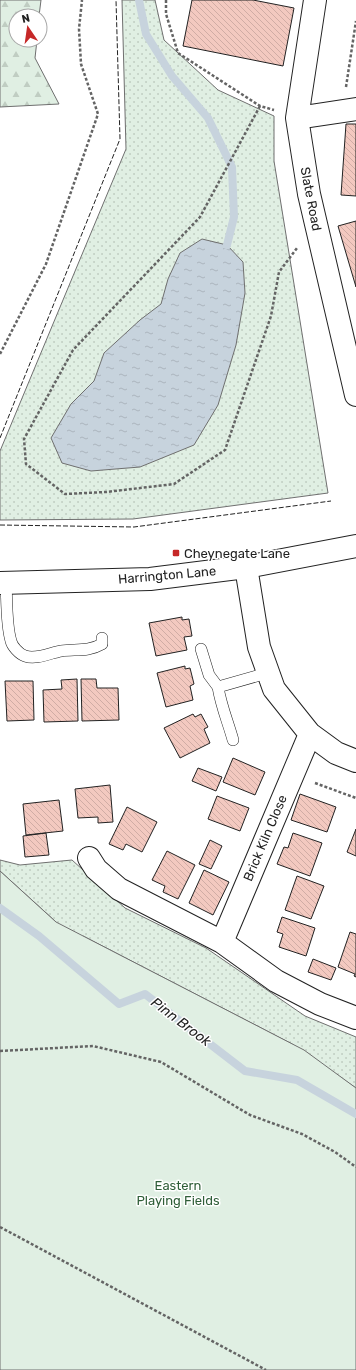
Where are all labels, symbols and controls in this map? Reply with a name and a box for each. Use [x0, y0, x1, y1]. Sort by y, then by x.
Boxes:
north arrow [8, 8, 48, 48]
text: N [21, 12, 31, 26]
street label: Slate Road [297, 166, 325, 232]
place label: Cheynegate Lane [184, 546, 290, 562]
marker: Cheynegate Lane [171, 548, 181, 558]
street label: Harrington Lane [117, 563, 217, 588]
street label: Brick Kiln Close [240, 793, 290, 883]
water label: Pinn Brook [148, 994, 215, 1051]
park label: Eastern Playing Fields [136, 1178, 220, 1209]

